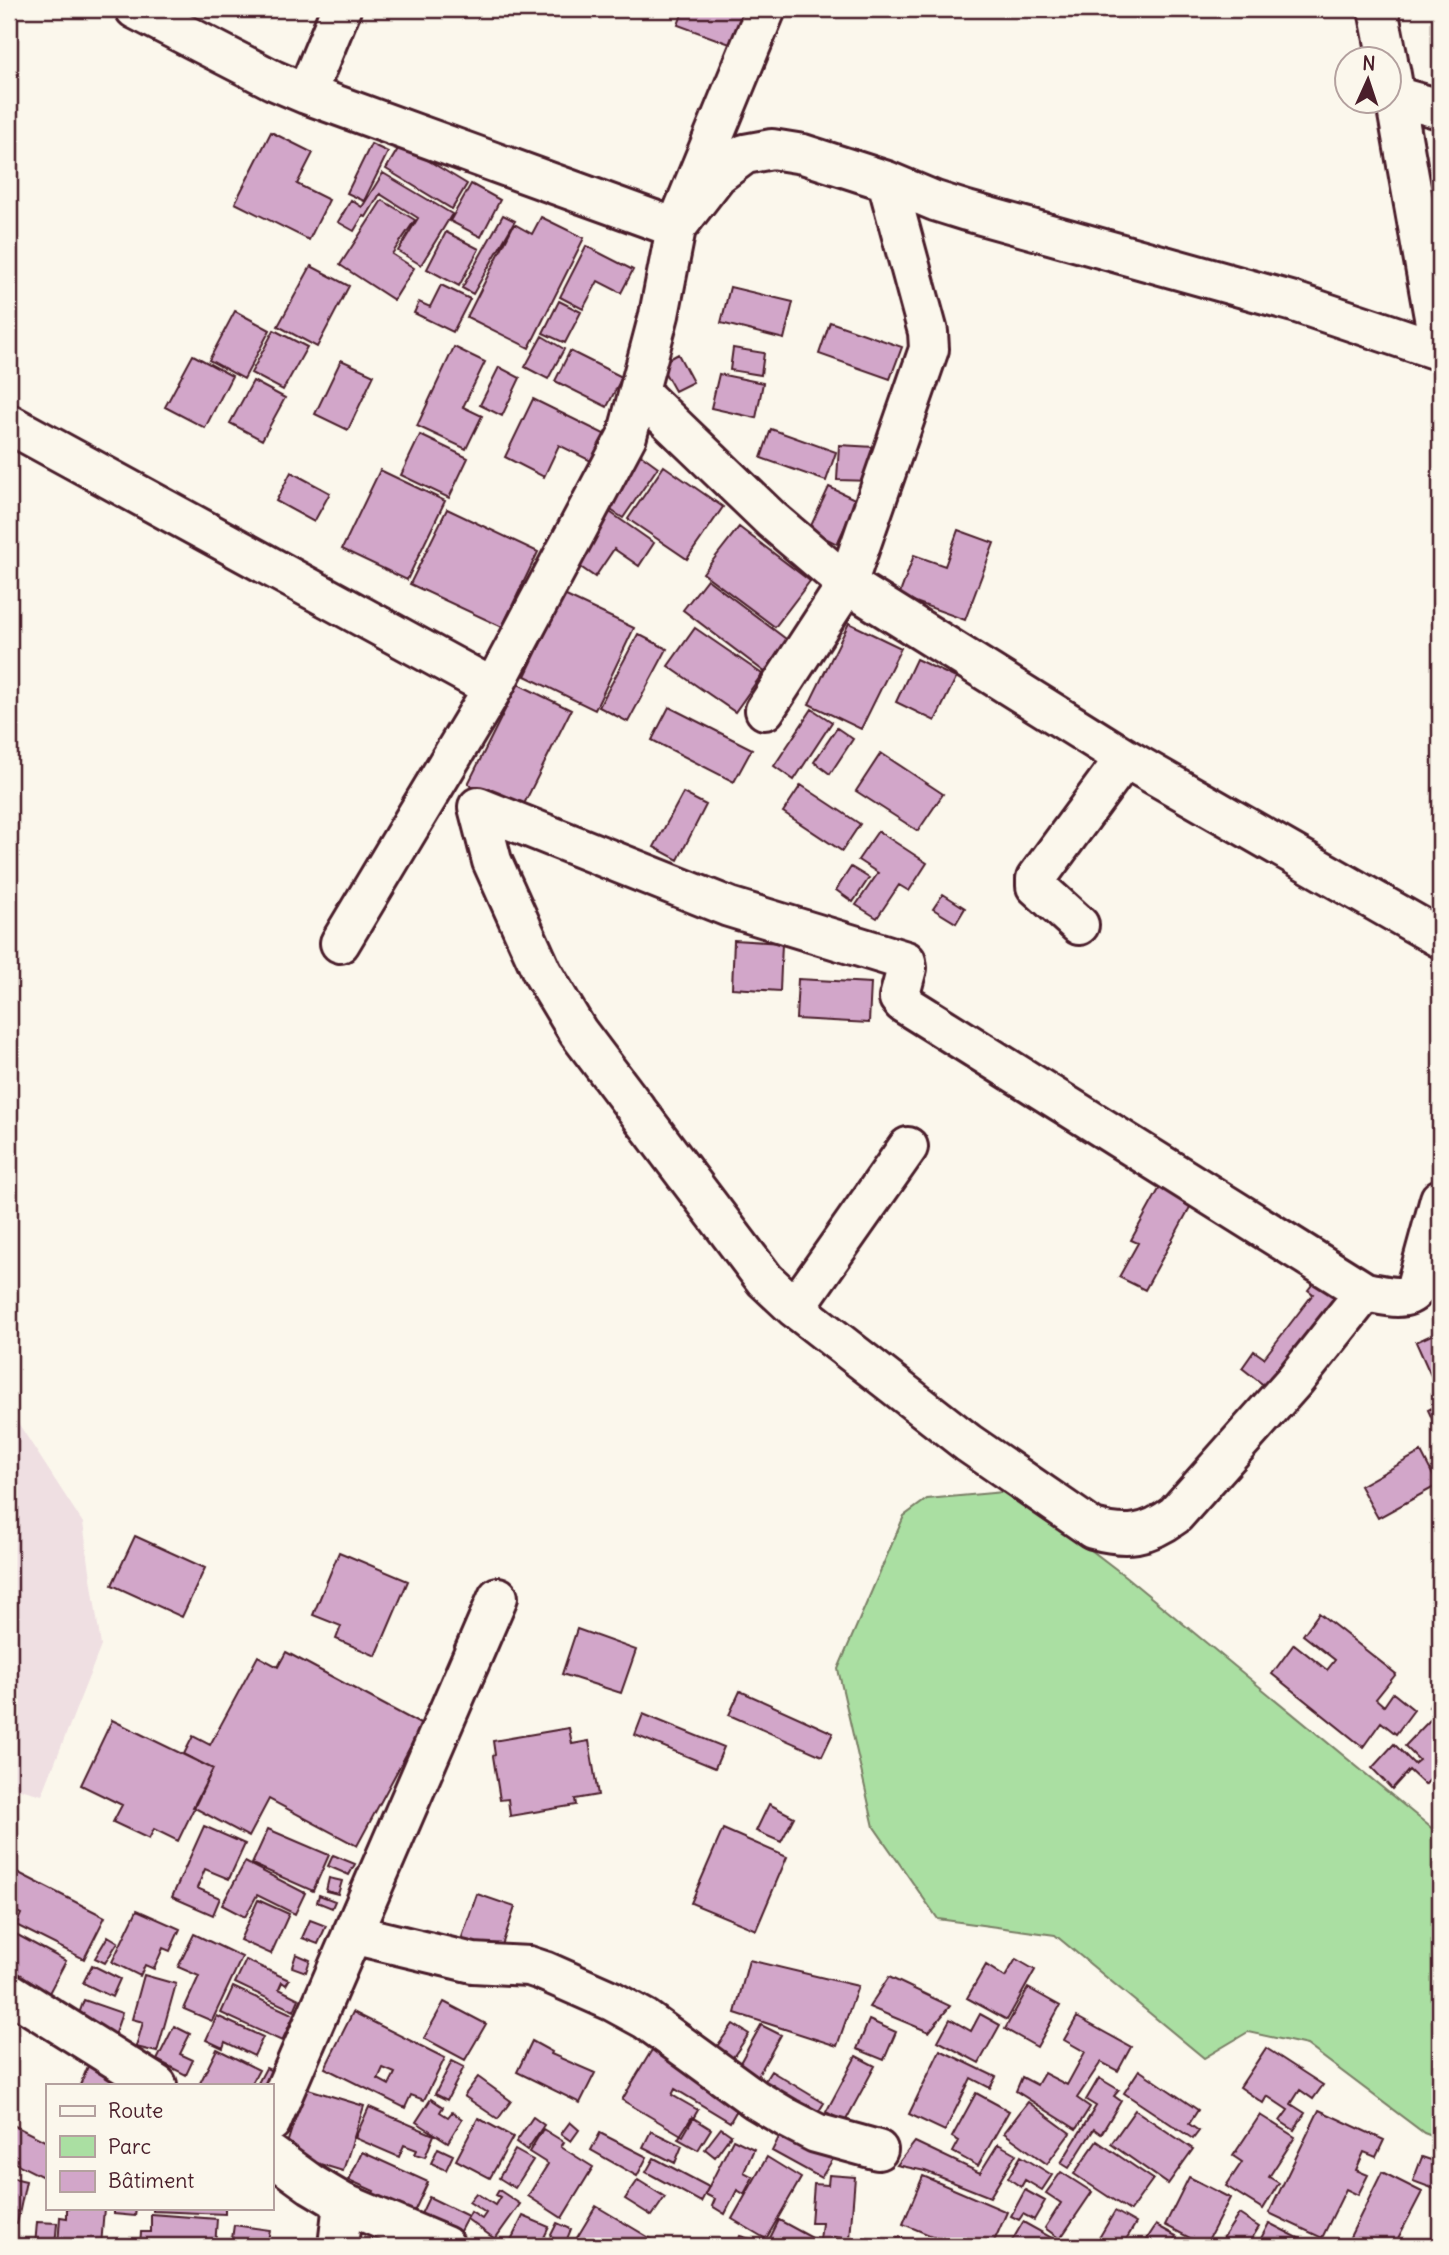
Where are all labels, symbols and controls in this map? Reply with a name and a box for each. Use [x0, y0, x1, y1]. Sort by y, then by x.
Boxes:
north arrow [1334, 46, 1404, 116]
text: N [1362, 51, 1376, 75]
legend [46, 2084, 273, 2210]
text: Route [108, 2097, 163, 2124]
text: Parc [108, 2133, 151, 2160]
text: Bâtiment [108, 2167, 194, 2194]

